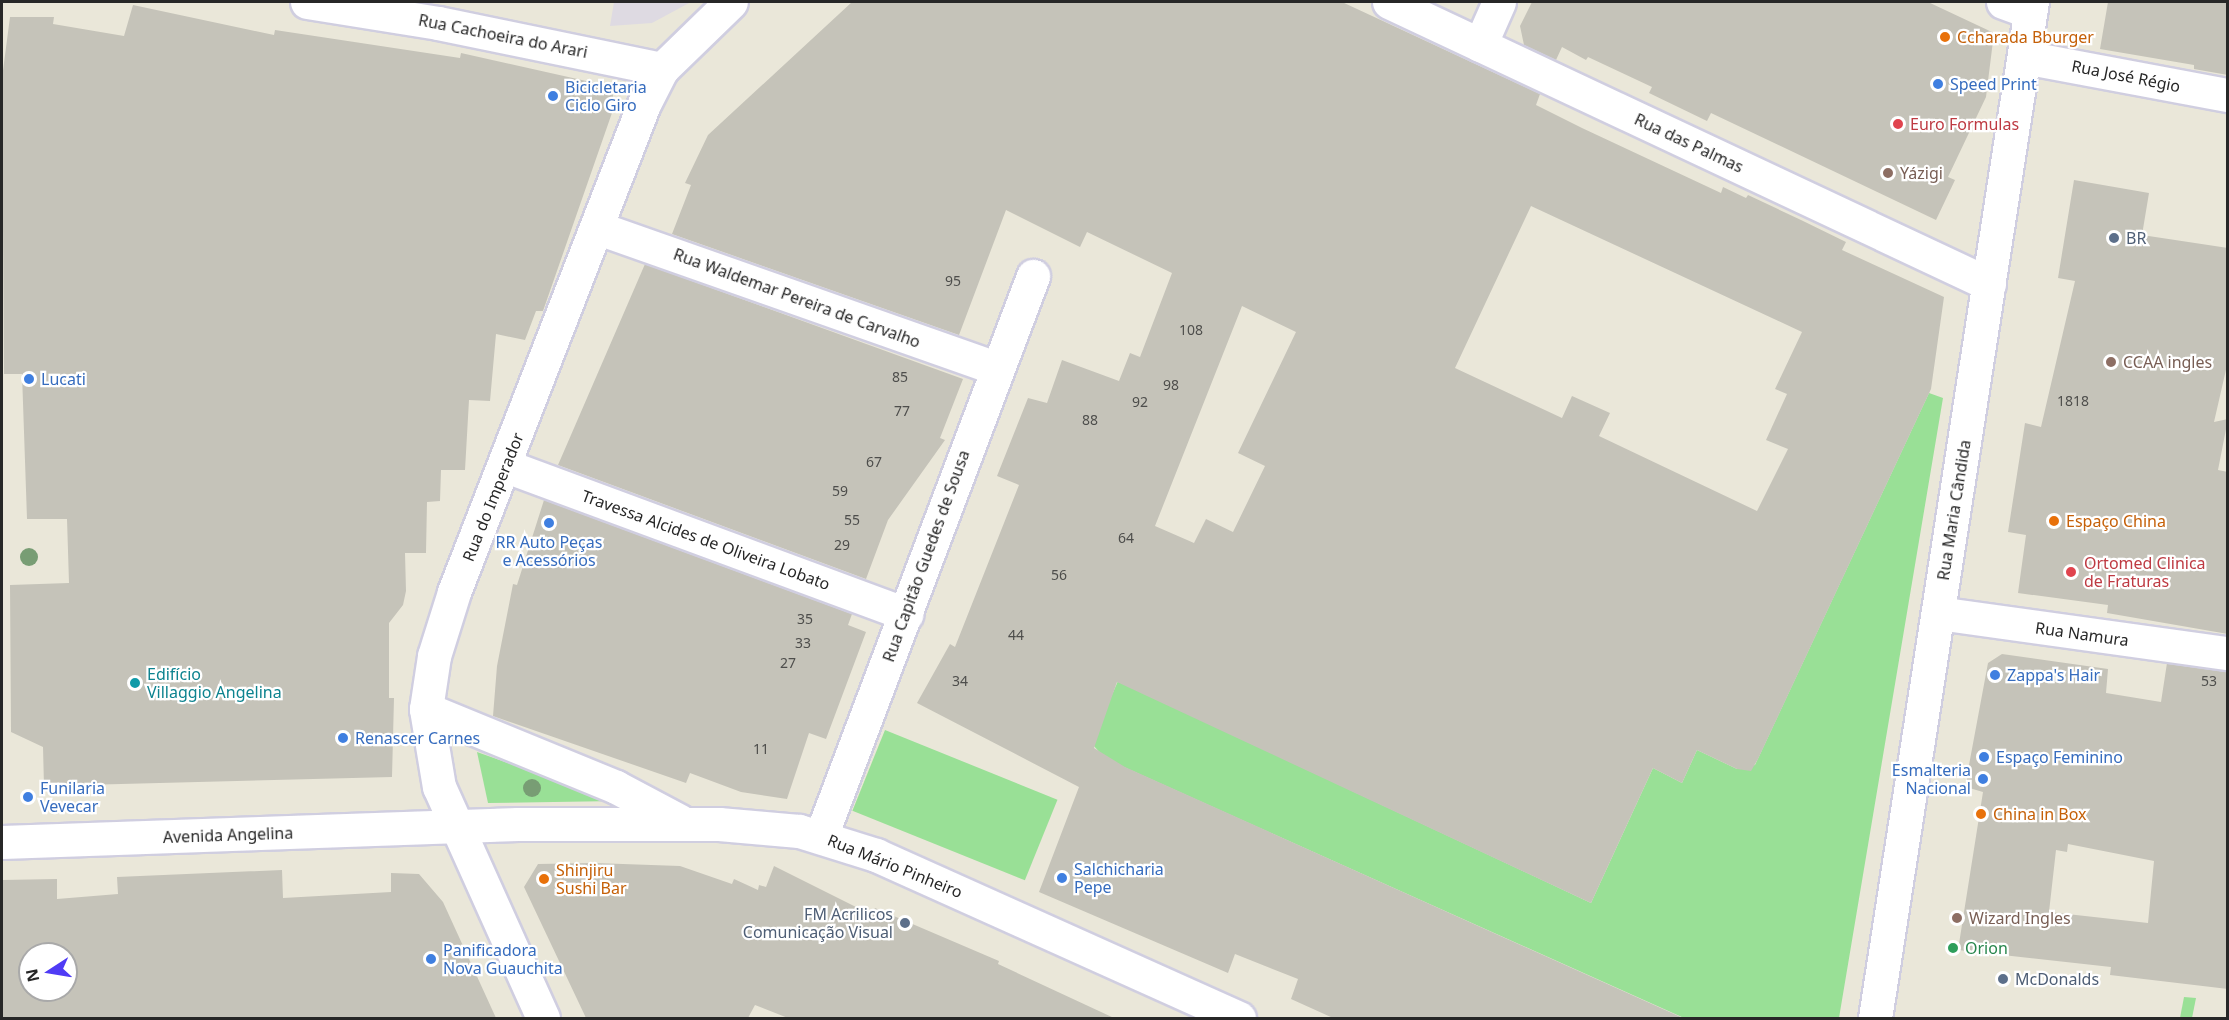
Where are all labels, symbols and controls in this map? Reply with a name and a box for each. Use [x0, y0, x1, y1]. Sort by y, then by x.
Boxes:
street label: Rua Cachoeira do Arari [417, 10, 589, 62]
place label: Ccharada Bburger [1957, 27, 2094, 47]
marker: Ccharada Bburger [1938, 30, 1952, 44]
street label: Rua José Régio [2070, 56, 2182, 96]
place label: Speed Print [1950, 74, 2037, 94]
place label: Bicicletaria Ciclo Giro [565, 77, 647, 115]
marker: Speed Print [1931, 77, 1945, 91]
marker: Bicicletaria Ciclo Giro [546, 89, 560, 103]
street label: Rua das Palmas [1631, 109, 1747, 177]
place label: Euro Formulas [1910, 114, 2019, 134]
marker: Euro Formulas [1891, 117, 1905, 131]
place label: Yázigi [1900, 163, 1943, 183]
marker: Yázigi [1881, 166, 1895, 180]
place label: BR [2126, 228, 2146, 248]
marker: BR [2107, 231, 2121, 245]
street label: Rua Waldemar Pereira de Carvalho [671, 244, 923, 352]
house number: 95 [945, 273, 961, 289]
house number: 108 [1179, 322, 1203, 338]
place label: CCAA ingles [2123, 352, 2212, 372]
marker: CCAA ingles [2104, 355, 2118, 369]
place label: Lucati [41, 369, 86, 389]
house number: 85 [892, 369, 908, 385]
marker: Lucati [22, 372, 36, 386]
house number: 98 [1163, 377, 1179, 393]
house number: 1818 [2057, 393, 2089, 409]
house number: 92 [1132, 394, 1148, 410]
house number: 77 [894, 403, 910, 419]
house number: 88 [1082, 412, 1098, 428]
street label: Rua do Imperador [458, 430, 528, 564]
street label: Rua Maria Cândida [1933, 438, 1975, 582]
street label: Rua Capitão Guedes de Sousa [879, 448, 973, 664]
house number: 67 [866, 454, 882, 470]
house number: 59 [832, 483, 848, 499]
street label: Travessa Alcides de Oliveira Lobato [579, 486, 833, 594]
place label: Espaço China [2066, 511, 2166, 531]
house number: 55 [844, 512, 860, 528]
marker: Espaço China [2047, 514, 2061, 528]
marker: RR Auto Peças e Acessórios [542, 516, 556, 530]
house number: 64 [1118, 530, 1134, 546]
place label: RR Auto Peças e Acessórios [496, 532, 602, 570]
house number: 29 [834, 537, 850, 553]
place label: Ortomed Clinica de Fraturas [2084, 553, 2206, 591]
marker: Ortomed Clinica de Fraturas [2062, 563, 2080, 581]
house number: 56 [1051, 567, 1067, 583]
house number: 35 [797, 611, 813, 627]
street label: Rua Namura [2034, 618, 2130, 650]
house number: 44 [1008, 627, 1024, 643]
house number: 33 [795, 635, 811, 651]
house number: 27 [780, 655, 796, 671]
place label: Edifício Villaggio Angelina [147, 664, 282, 702]
place label: Zappa's Hair [2007, 665, 2100, 685]
marker: Zappa's Hair [1988, 668, 2002, 682]
house number: 34 [952, 673, 968, 689]
house number: 53 [2201, 673, 2217, 689]
marker: Edifício Villaggio Angelina [128, 676, 142, 690]
place label: Renascer Carnes [355, 728, 480, 748]
marker: Renascer Carnes [336, 731, 350, 745]
house number: 11 [753, 741, 769, 757]
place label: Espaço Feminino [1996, 747, 2123, 767]
marker: Espaço Feminino [1977, 750, 1991, 764]
place label: Esmalteria Nacional [1892, 760, 1971, 798]
marker: Esmalteria Nacional [1976, 772, 1990, 786]
place label: Funilaria Vevecar [40, 778, 105, 816]
marker: Funilaria Vevecar [21, 790, 35, 804]
place label: China in Box [1993, 804, 2087, 824]
marker: China in Box [1974, 807, 1988, 821]
street label: Avenida Angelina [162, 823, 294, 847]
street label: Rua Mário Pinheiro [825, 830, 965, 902]
place label: Salchicharia Pepe [1074, 859, 1164, 897]
place label: Shinjiru Sushi Bar [556, 860, 626, 898]
marker: Salchicharia Pepe [1055, 871, 1069, 885]
marker: Shinjiru Sushi Bar [537, 872, 551, 886]
place label: FM Acrilicos Comunicação Visual [743, 904, 893, 942]
place label: Wizard Ingles [1969, 908, 2071, 928]
marker: Wizard Ingles [1950, 911, 1964, 925]
marker: FM Acrilicos Comunicação Visual [898, 916, 912, 930]
place label: Orion [1965, 938, 2008, 958]
place label: Panificadora Nova Guauchita [443, 940, 563, 978]
marker: Orion [1946, 941, 1960, 955]
north arrow [18, 942, 78, 1002]
marker: Panificadora Nova Guauchita [424, 952, 438, 966]
text: N [20, 967, 44, 984]
place label: McDonalds [2015, 969, 2099, 989]
marker: McDonalds [1996, 972, 2010, 986]

